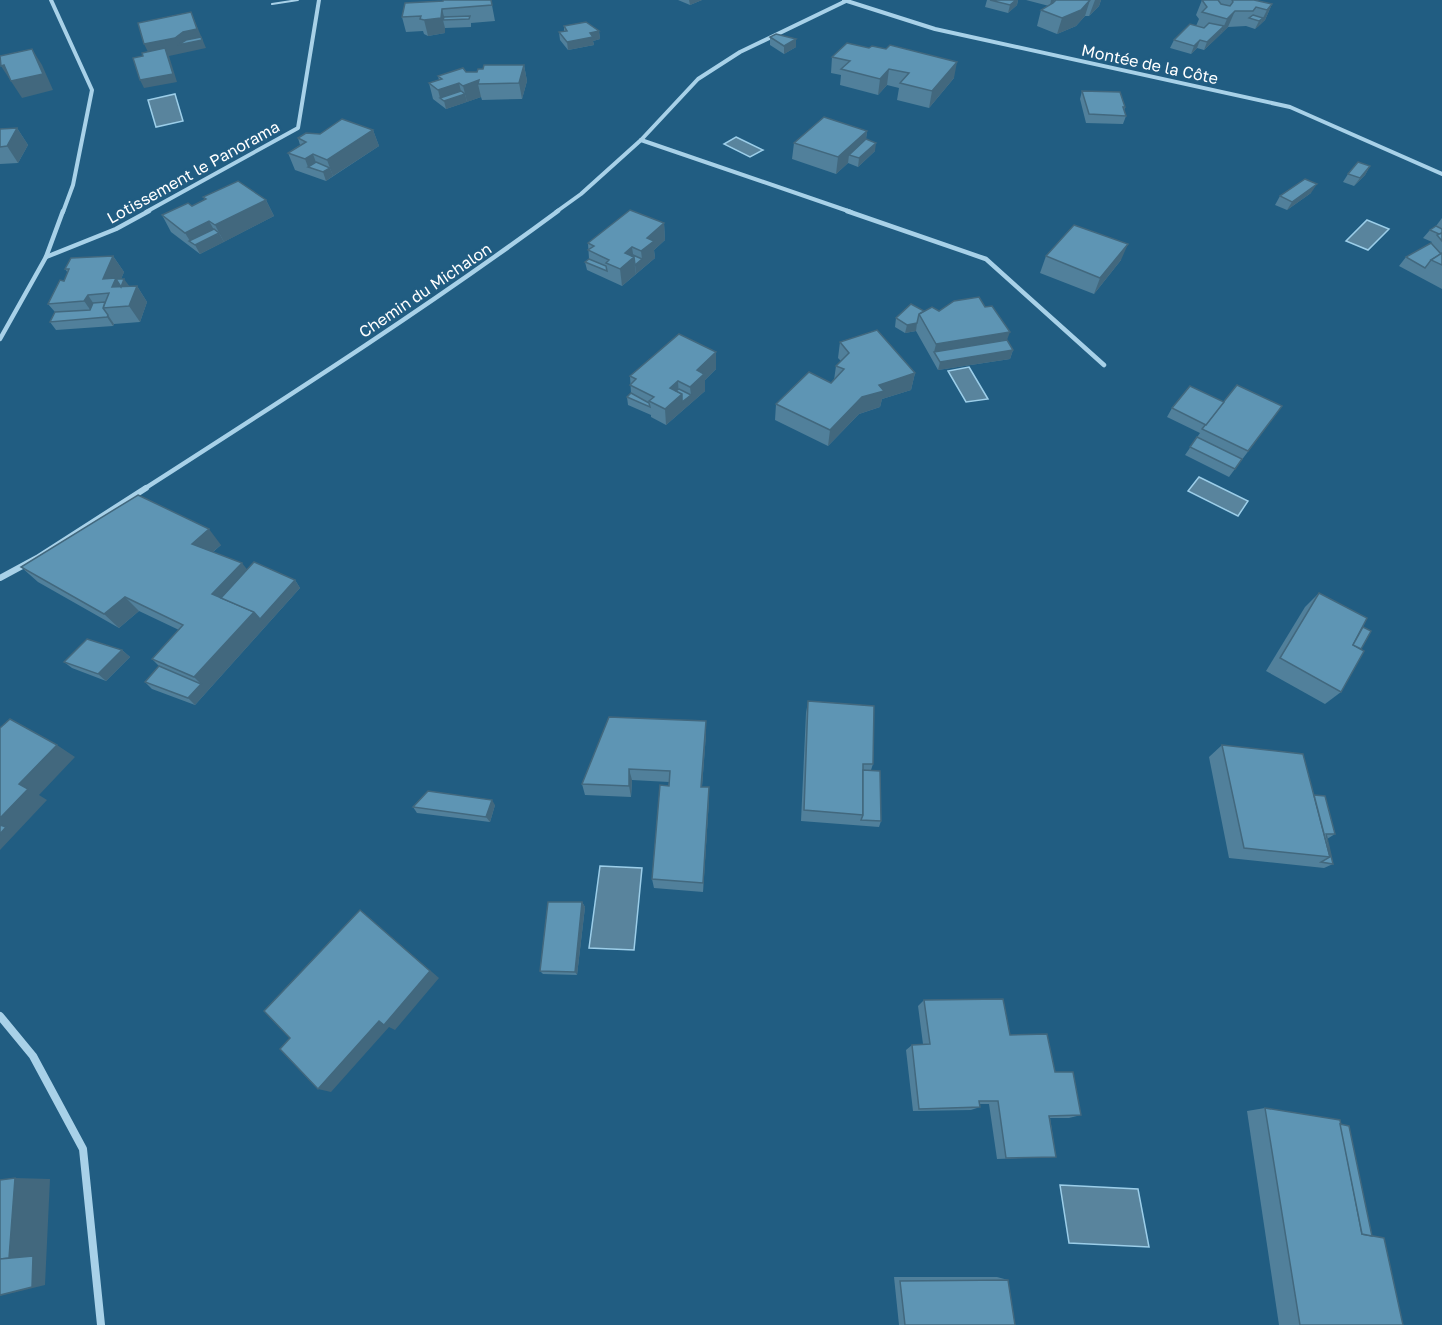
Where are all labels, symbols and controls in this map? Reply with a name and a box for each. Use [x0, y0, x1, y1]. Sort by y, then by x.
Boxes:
street label: Montée de la Côte [1080, 40, 1220, 88]
street label: Lotissement le Panorama [103, 116, 283, 228]
street label: Chemin du Michalon [355, 238, 495, 342]

